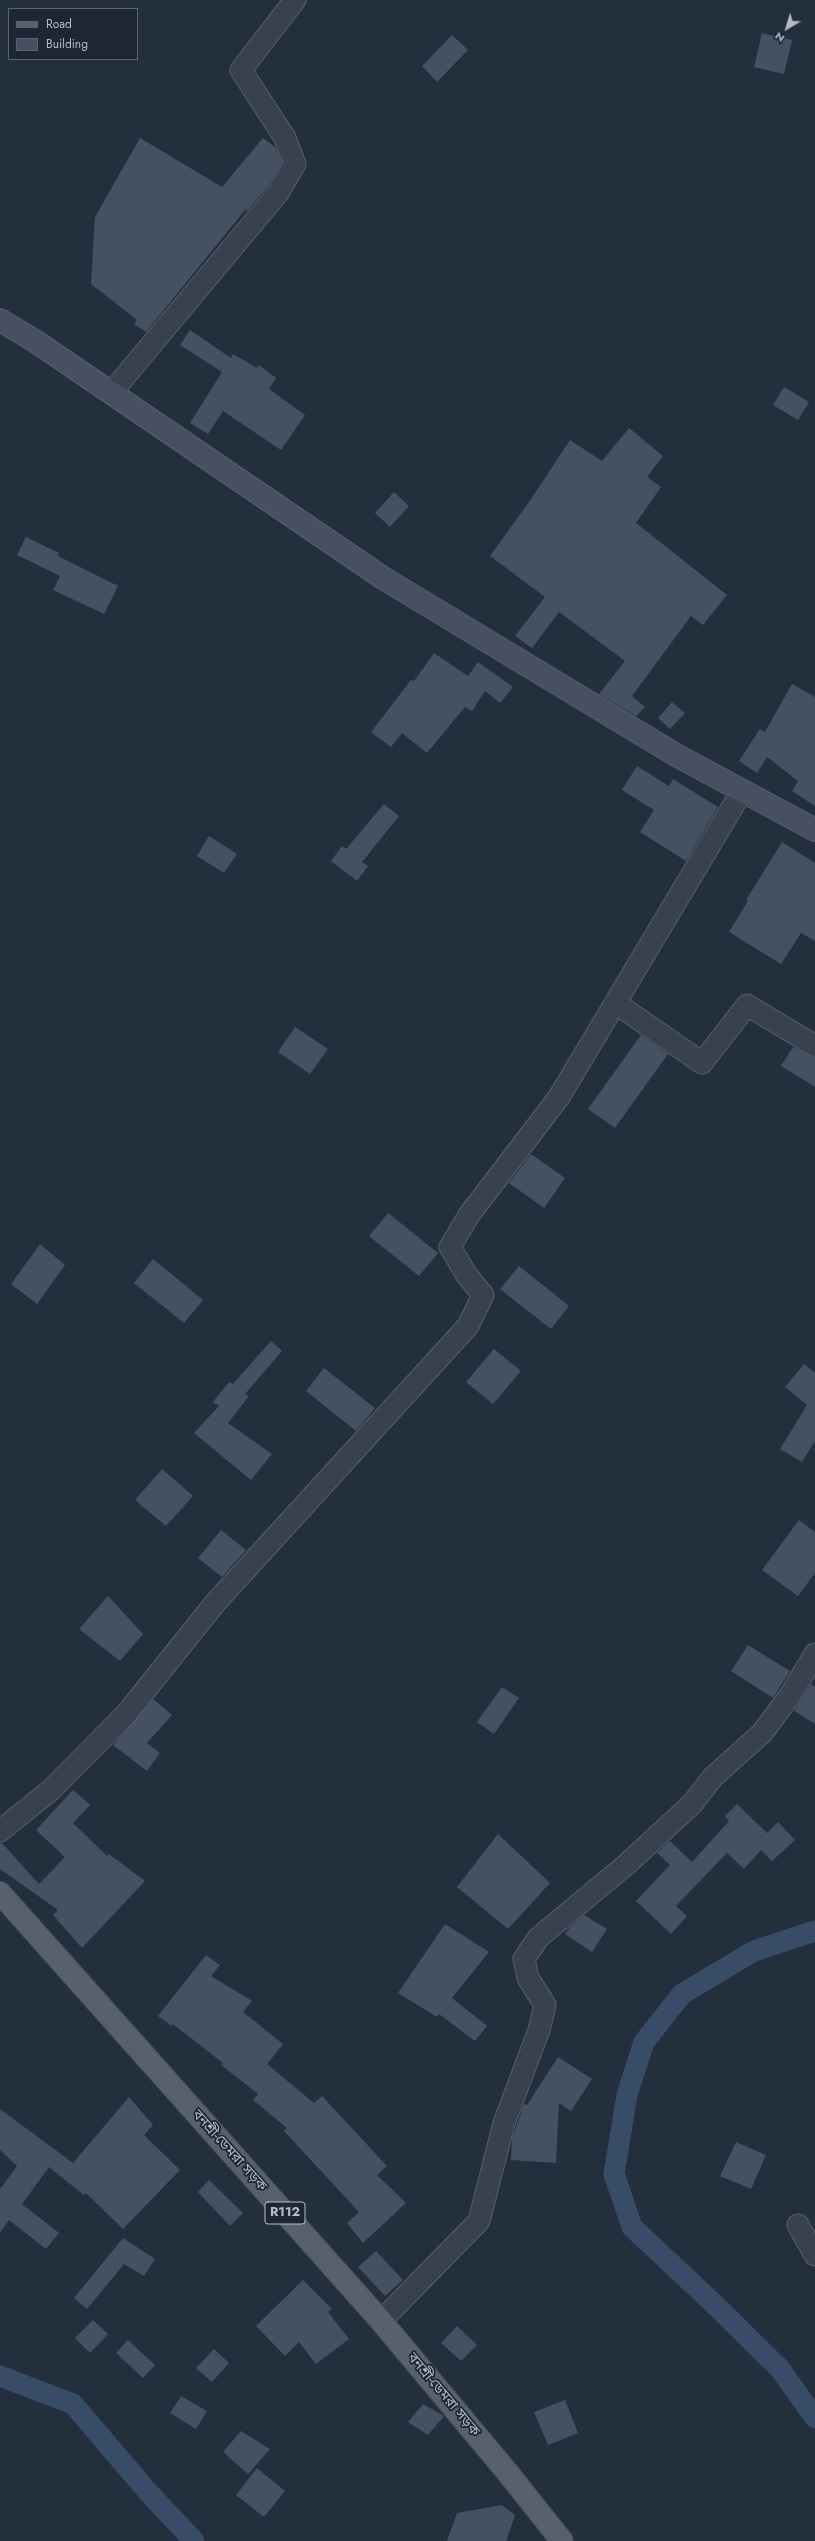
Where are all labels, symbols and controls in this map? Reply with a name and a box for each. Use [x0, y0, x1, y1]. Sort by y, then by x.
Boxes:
legend [8, 8, 138, 60]
north arrow [767, 8, 807, 48]
text: Road [46, 15, 72, 33]
text: N [771, 28, 788, 46]
text: Building [46, 35, 88, 53]
street label: বনশ্রী-ডেমরা সড়ক [188, 2107, 270, 2195]
road number: R112 [265, 2202, 305, 2224]
street label: বনশ্রী-ডেমরা সড়ক [403, 2350, 483, 2440]

